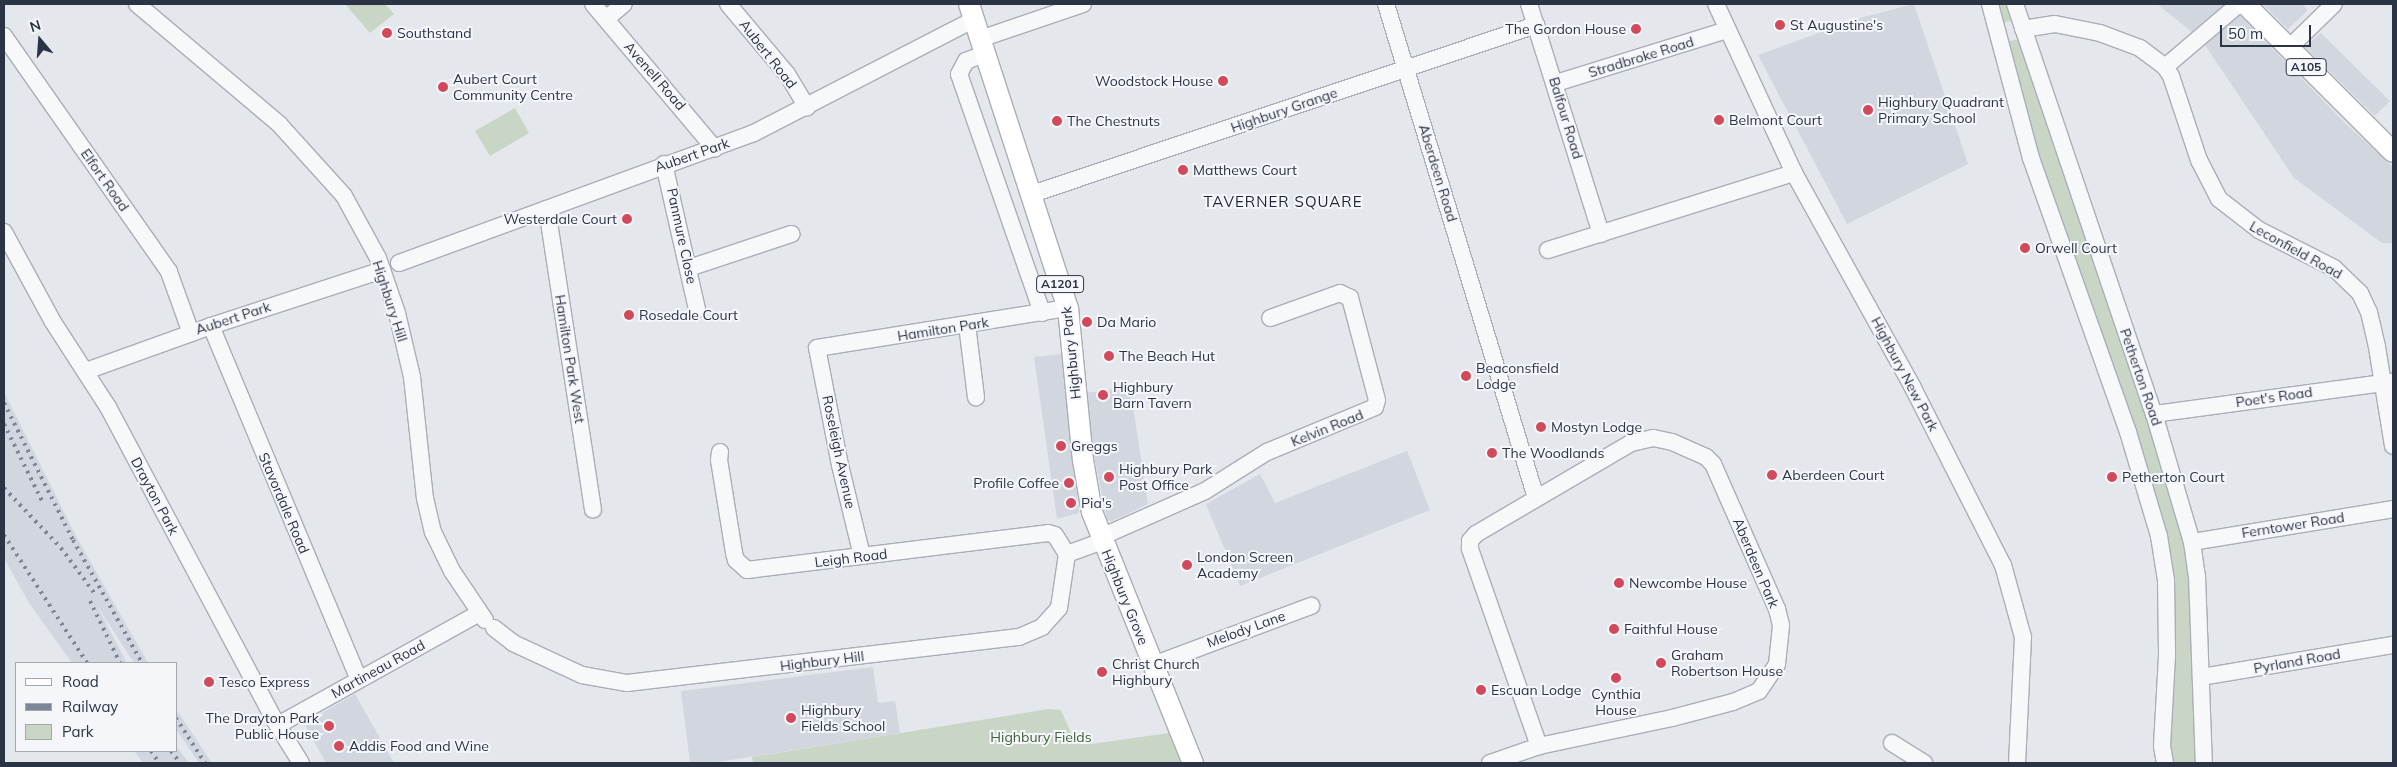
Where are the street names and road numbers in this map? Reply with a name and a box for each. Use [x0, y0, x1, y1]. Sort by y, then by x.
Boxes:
street label: Aubert Road [736, 16, 800, 92]
street label: Stradbroke Road [1586, 33, 1696, 81]
street label: Avenell Road [621, 38, 689, 114]
road number: A105 [2285, 58, 2327, 76]
street label: Balfour Road [1546, 75, 1586, 161]
street label: Highbury Grange [1228, 84, 1340, 136]
street label: Aberdeen Road [1415, 122, 1461, 224]
street label: Aubert Park [652, 134, 732, 176]
street label: Elfort Road [77, 146, 133, 214]
street label: Panmure Close [664, 187, 700, 285]
street label: Leconfield Road [2247, 218, 2345, 282]
street label: Highbury Hill [369, 258, 411, 344]
road number: A1201 [1035, 274, 1085, 294]
street label: Hamilton Park West [552, 293, 588, 425]
street label: Aubert Park [193, 298, 273, 338]
street label: Highbury Park [1058, 306, 1084, 400]
street label: Hamilton Park [896, 313, 990, 345]
street label: Highbury New Park [1868, 314, 1942, 434]
street label: Petherton Road [2117, 326, 2165, 428]
street label: Poet's Road [2235, 383, 2313, 411]
street label: Roseleigh Avenue [819, 394, 859, 510]
street label: Kelvin Road [1288, 406, 1366, 450]
street label: Stavordale Road [255, 450, 313, 556]
street label: Drayton Park [128, 454, 182, 538]
street label: Ferntower Road [2240, 509, 2346, 541]
street label: Aberdeen Park [1729, 515, 1783, 611]
street label: Leigh Road [814, 545, 888, 571]
street label: Highbury Grove [1098, 547, 1152, 647]
street label: Melody Lane [1204, 607, 1288, 651]
street label: Martineau Road [328, 636, 428, 702]
street label: Pyrland Road [2252, 645, 2342, 677]
street label: Highbury Hill [779, 648, 865, 674]

